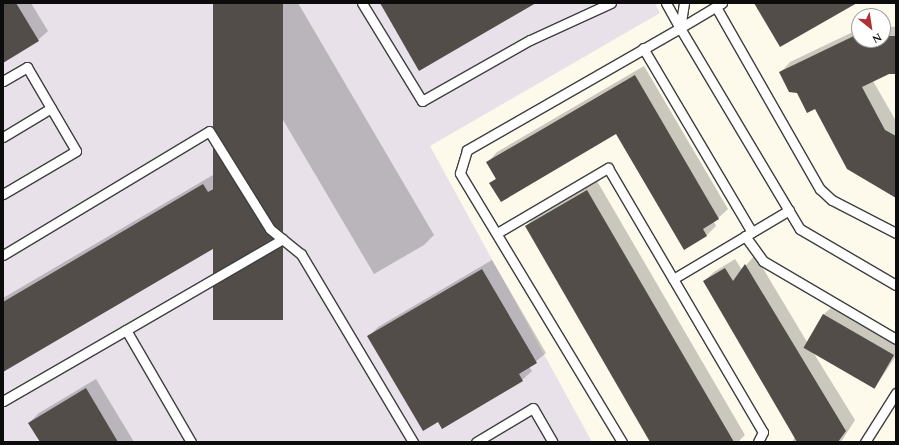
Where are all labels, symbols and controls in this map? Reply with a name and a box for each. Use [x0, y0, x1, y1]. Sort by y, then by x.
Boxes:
north arrow [851, 8, 891, 48]
text: N [869, 28, 885, 48]

